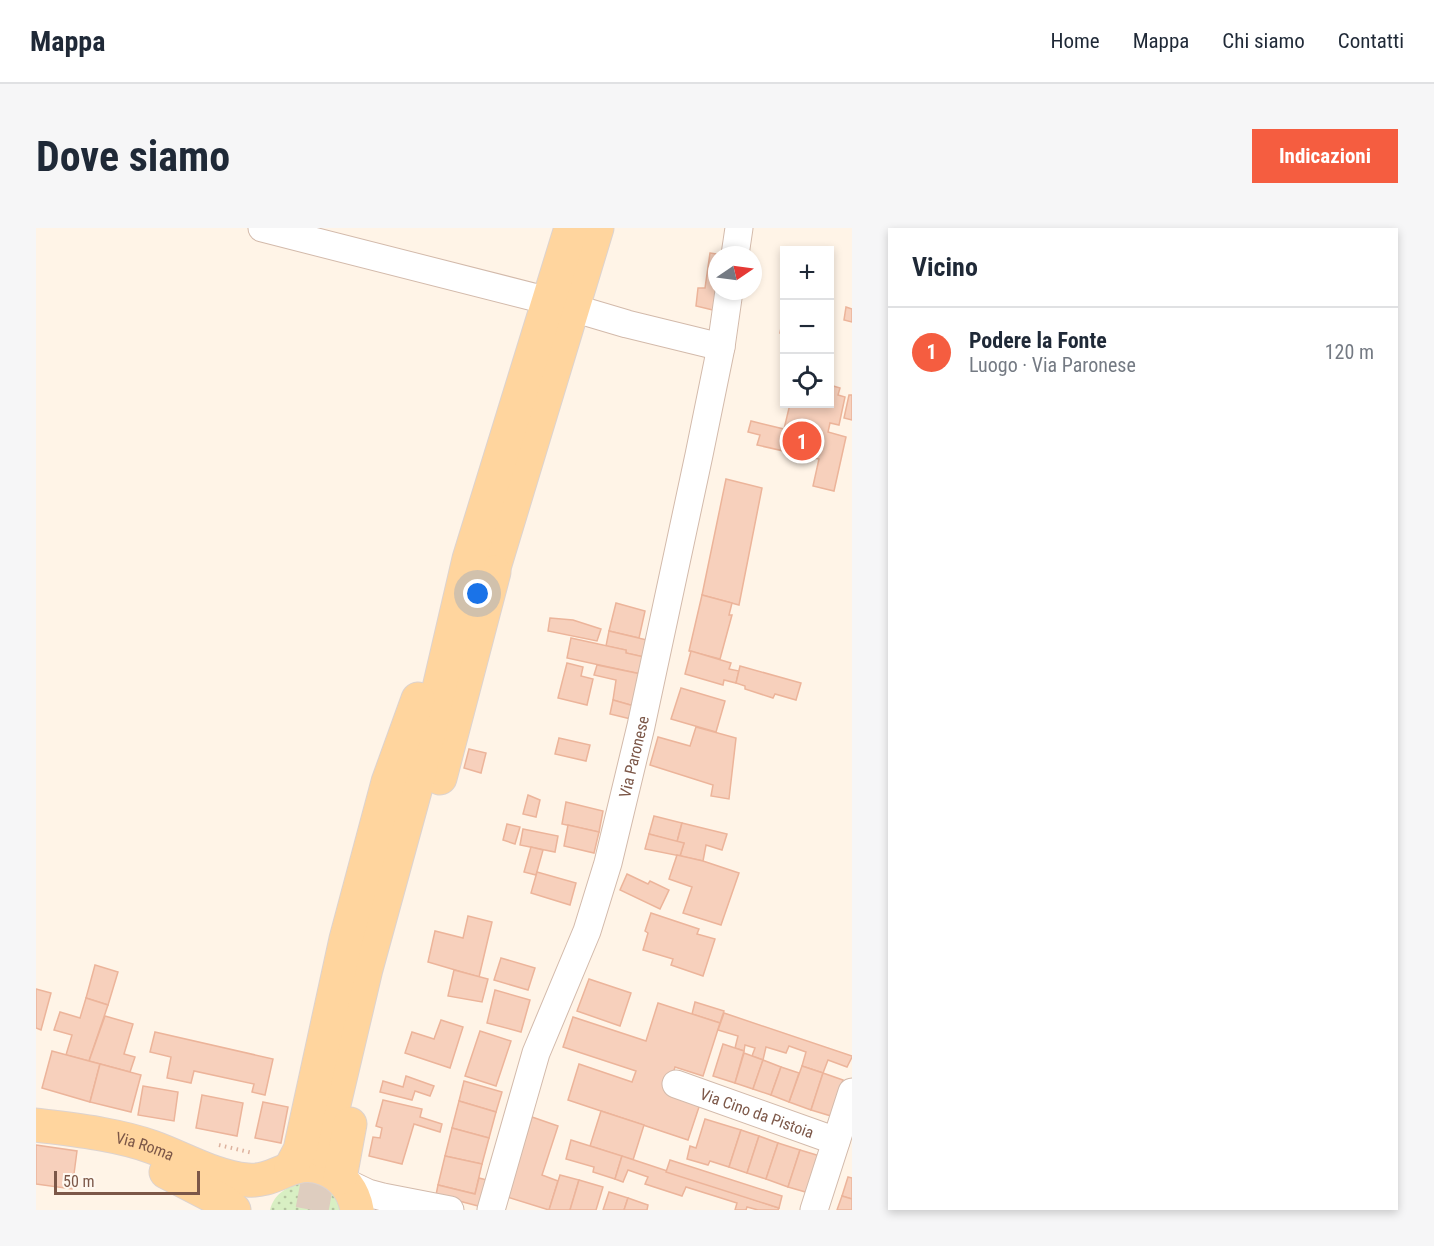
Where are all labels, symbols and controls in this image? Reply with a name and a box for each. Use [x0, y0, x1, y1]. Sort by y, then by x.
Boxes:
text: Mappa [30, 25, 105, 58]
text: Home [1050, 29, 1100, 53]
text: Mappa [1133, 29, 1189, 53]
text: Chi siamo [1222, 29, 1305, 53]
text: Contatti [1338, 29, 1404, 53]
button: Indicazioni [1252, 129, 1398, 183]
text: Dove siamo [36, 132, 230, 181]
north arrow [708, 246, 762, 300]
map controls [780, 246, 834, 408]
button: + [780, 246, 834, 300]
text: Vicino [912, 252, 978, 282]
button: − [780, 300, 834, 354]
text: Podere la Fonte [969, 328, 1107, 353]
text: 1 [926, 340, 937, 364]
text: 120 m [1325, 340, 1374, 364]
text: Luogo · Via Paronese [969, 353, 1136, 377]
button: locate [780, 354, 834, 408]
pin: 1 [782, 418, 822, 464]
your location [463, 579, 492, 608]
street label: Via Paronese [615, 714, 652, 799]
street label: Via Cino da Pistoia [698, 1084, 816, 1142]
street label: Via Roma [114, 1128, 177, 1164]
scale bar [54, 1168, 200, 1196]
text: 50 m [63, 1172, 95, 1191]

